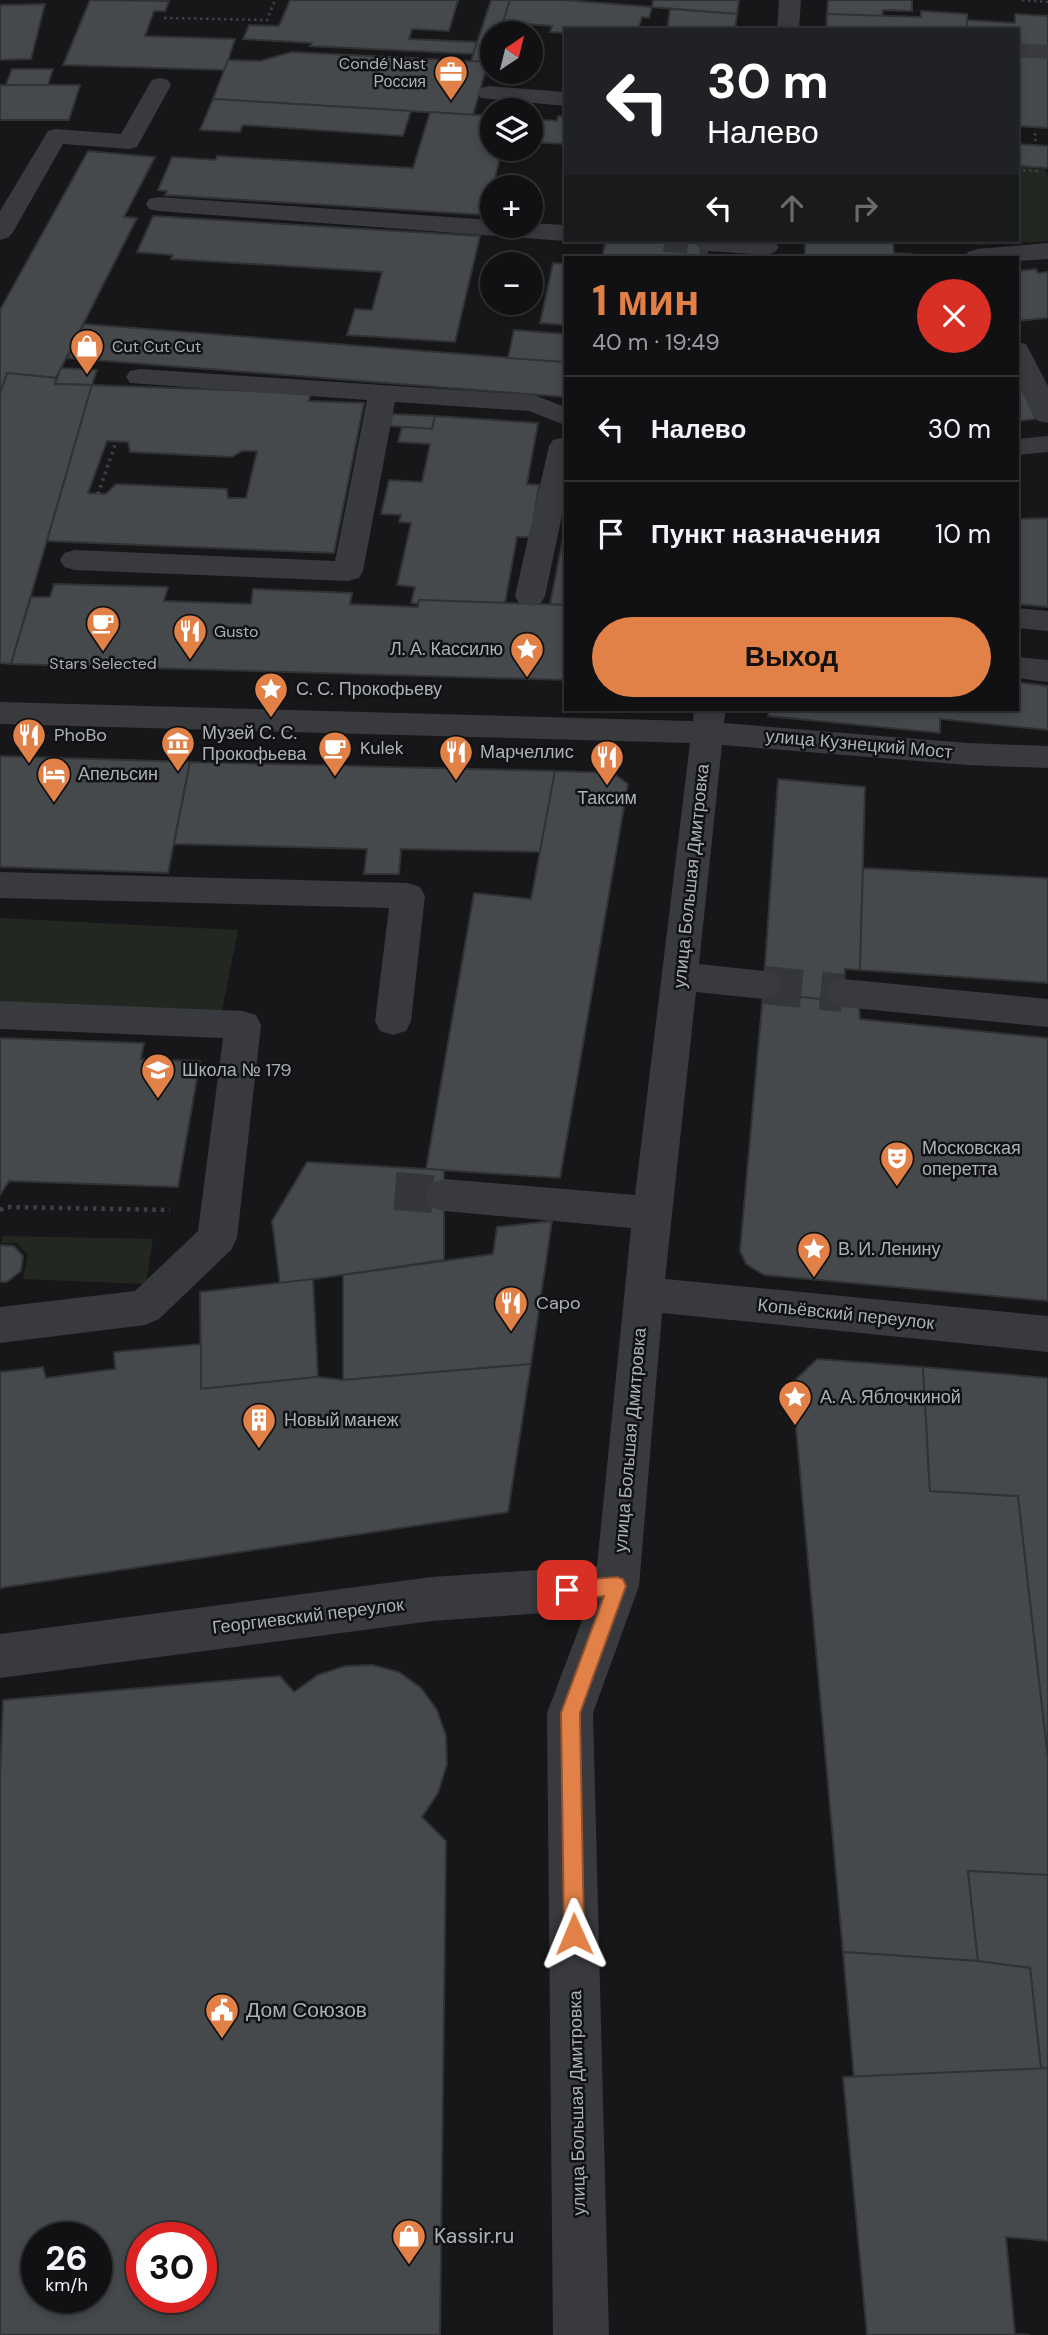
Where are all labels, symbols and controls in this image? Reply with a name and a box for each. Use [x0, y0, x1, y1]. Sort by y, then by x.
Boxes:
north arrow [480, 21, 542, 84]
map controls [480, 21, 543, 315]
text: 30 m [707, 49, 829, 113]
place label: Condé Nast Россия [339, 53, 426, 92]
office icon: Condé Nast Россия [432, 53, 470, 102]
icon: left [592, 56, 683, 147]
button: layers [480, 98, 543, 161]
text: Налево [707, 111, 819, 153]
button: + [480, 175, 543, 238]
icon: left [700, 189, 738, 227]
icon: ahead [773, 189, 811, 227]
icon: right [846, 189, 884, 227]
button: − [480, 252, 543, 315]
text: 1 мин [592, 273, 699, 328]
button: close [917, 279, 991, 353]
shop icon: Cut Cut Cut [68, 327, 106, 376]
text: 40 m · 19:49 [592, 327, 720, 357]
place label: Cut Cut Cut [112, 336, 201, 357]
icon: left [592, 410, 630, 448]
text: Налево [651, 412, 746, 446]
text: 30 m [928, 412, 991, 446]
icon: arrive [592, 515, 630, 553]
text: Пункт назначения [651, 517, 881, 551]
text: 10 m [935, 517, 991, 551]
cafe icon: Stars Selected [84, 604, 122, 653]
restaurant icon: Gusto [171, 612, 209, 661]
button: Выход [592, 617, 991, 697]
place label: Gusto [214, 621, 259, 642]
place icon: Л. А. Кассилю [508, 630, 546, 679]
place label: Л. А. Кассилю [390, 637, 503, 661]
place label: Stars Selected [49, 653, 157, 674]
place icon: С. С. Прокофьеву [252, 670, 290, 719]
place label: С. С. Прокофьеву [296, 677, 442, 701]
restaurant icon: PhoBo [10, 716, 48, 765]
place label: Музей С. С. Прокофьева [202, 721, 308, 766]
place label: PhoBo [54, 723, 107, 747]
museum icon: Музей С. С. Прокофьева [159, 724, 197, 773]
street label: улица Кузнецкий Мост [765, 724, 953, 764]
cafe icon: Kulek [316, 729, 354, 778]
restaurant icon: Марчеллис [437, 733, 475, 782]
place label: Kulek [360, 736, 404, 760]
restaurant icon: Таксим [588, 738, 626, 787]
place label: Марчеллис [480, 740, 574, 764]
hotel icon: Апельсин [35, 755, 73, 804]
place label: Апельсин [78, 762, 158, 786]
street label: улица Большая Дмитровка [667, 762, 715, 989]
place label: Таксим [577, 786, 637, 810]
school or university icon: Школа № 179 [139, 1051, 177, 1100]
place label: Школа № 179 [182, 1058, 292, 1082]
place label: Московская оперетта [922, 1136, 1021, 1181]
theatre icon: Московская оперетта [878, 1139, 916, 1188]
place icon: В. И. Ленину [795, 1230, 833, 1279]
place label: В. И. Ленину [838, 1237, 940, 1261]
restaurant icon: Capo [492, 1284, 530, 1333]
place label: Capo [536, 1291, 581, 1315]
street label: Копьёвский переулок [756, 1293, 936, 1335]
street label: улица Большая Дмитровка [608, 1326, 652, 1553]
place icon: А. А. Яблочкиной [776, 1378, 814, 1427]
place label: А. А. Яблочкиной [820, 1385, 961, 1409]
building icon: Новый манеж [240, 1401, 278, 1450]
place label: Новый манеж [284, 1408, 399, 1432]
pin [537, 1560, 597, 1620]
icon: arrive [548, 1571, 586, 1609]
street label: Георгиевский переулок [211, 1592, 405, 1640]
position arrow [537, 1897, 611, 1971]
street label: улица Большая Дмитровка [563, 1989, 591, 2216]
public building icon: Дом Союзов [203, 1991, 241, 2040]
place label: Дом Союзов [246, 1996, 367, 2024]
shop icon: Kassir.ru [390, 2217, 428, 2266]
speed limit sign: 30 [126, 2222, 217, 2313]
place label: Kassir.ru [434, 2222, 514, 2250]
text: 26 [45, 2235, 88, 2281]
text: km/h [45, 2273, 88, 2297]

